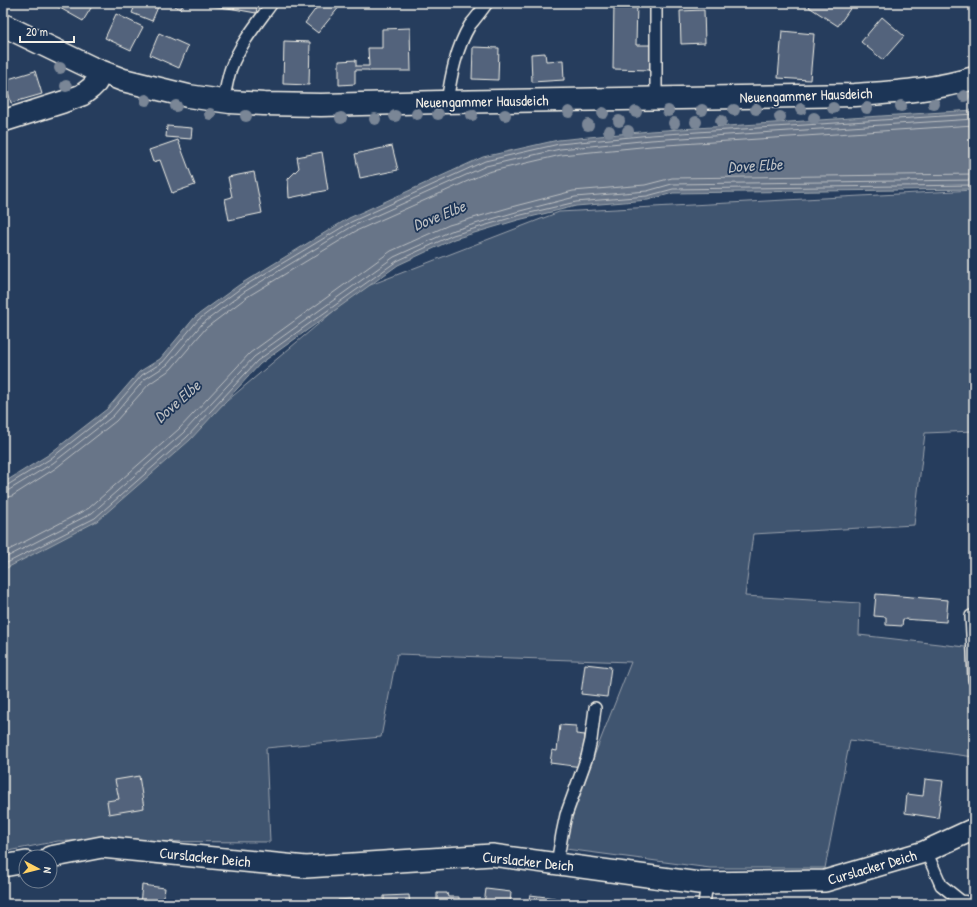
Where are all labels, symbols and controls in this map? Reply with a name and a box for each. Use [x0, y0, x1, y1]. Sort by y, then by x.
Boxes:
scale bar [20, 18, 74, 44]
text: 20 m [26, 23, 48, 40]
street label: Neuengammer Hausdeich [739, 82, 873, 108]
street label: Neuengammer Hausdeich [415, 89, 549, 113]
water label: Dove Elbe [727, 153, 784, 177]
water label: Dove Elbe [409, 194, 469, 235]
water label: Dove Elbe [149, 374, 205, 427]
street label: Curslacker Deich [158, 842, 252, 872]
street label: Curslacker Deich [825, 844, 919, 890]
street label: Curslacker Deich [481, 846, 575, 876]
north arrow [18, 849, 58, 889]
text: N [41, 866, 55, 874]

